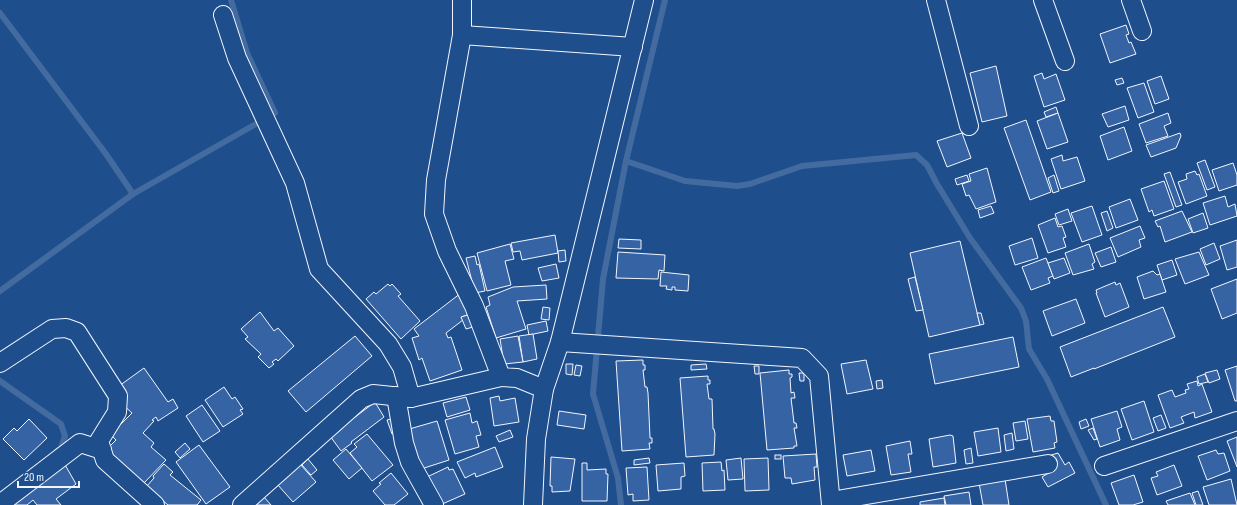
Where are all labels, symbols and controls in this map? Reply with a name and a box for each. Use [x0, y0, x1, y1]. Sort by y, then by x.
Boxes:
scale bar [18, 463, 79, 489]
text: 20 m [24, 470, 44, 485]

